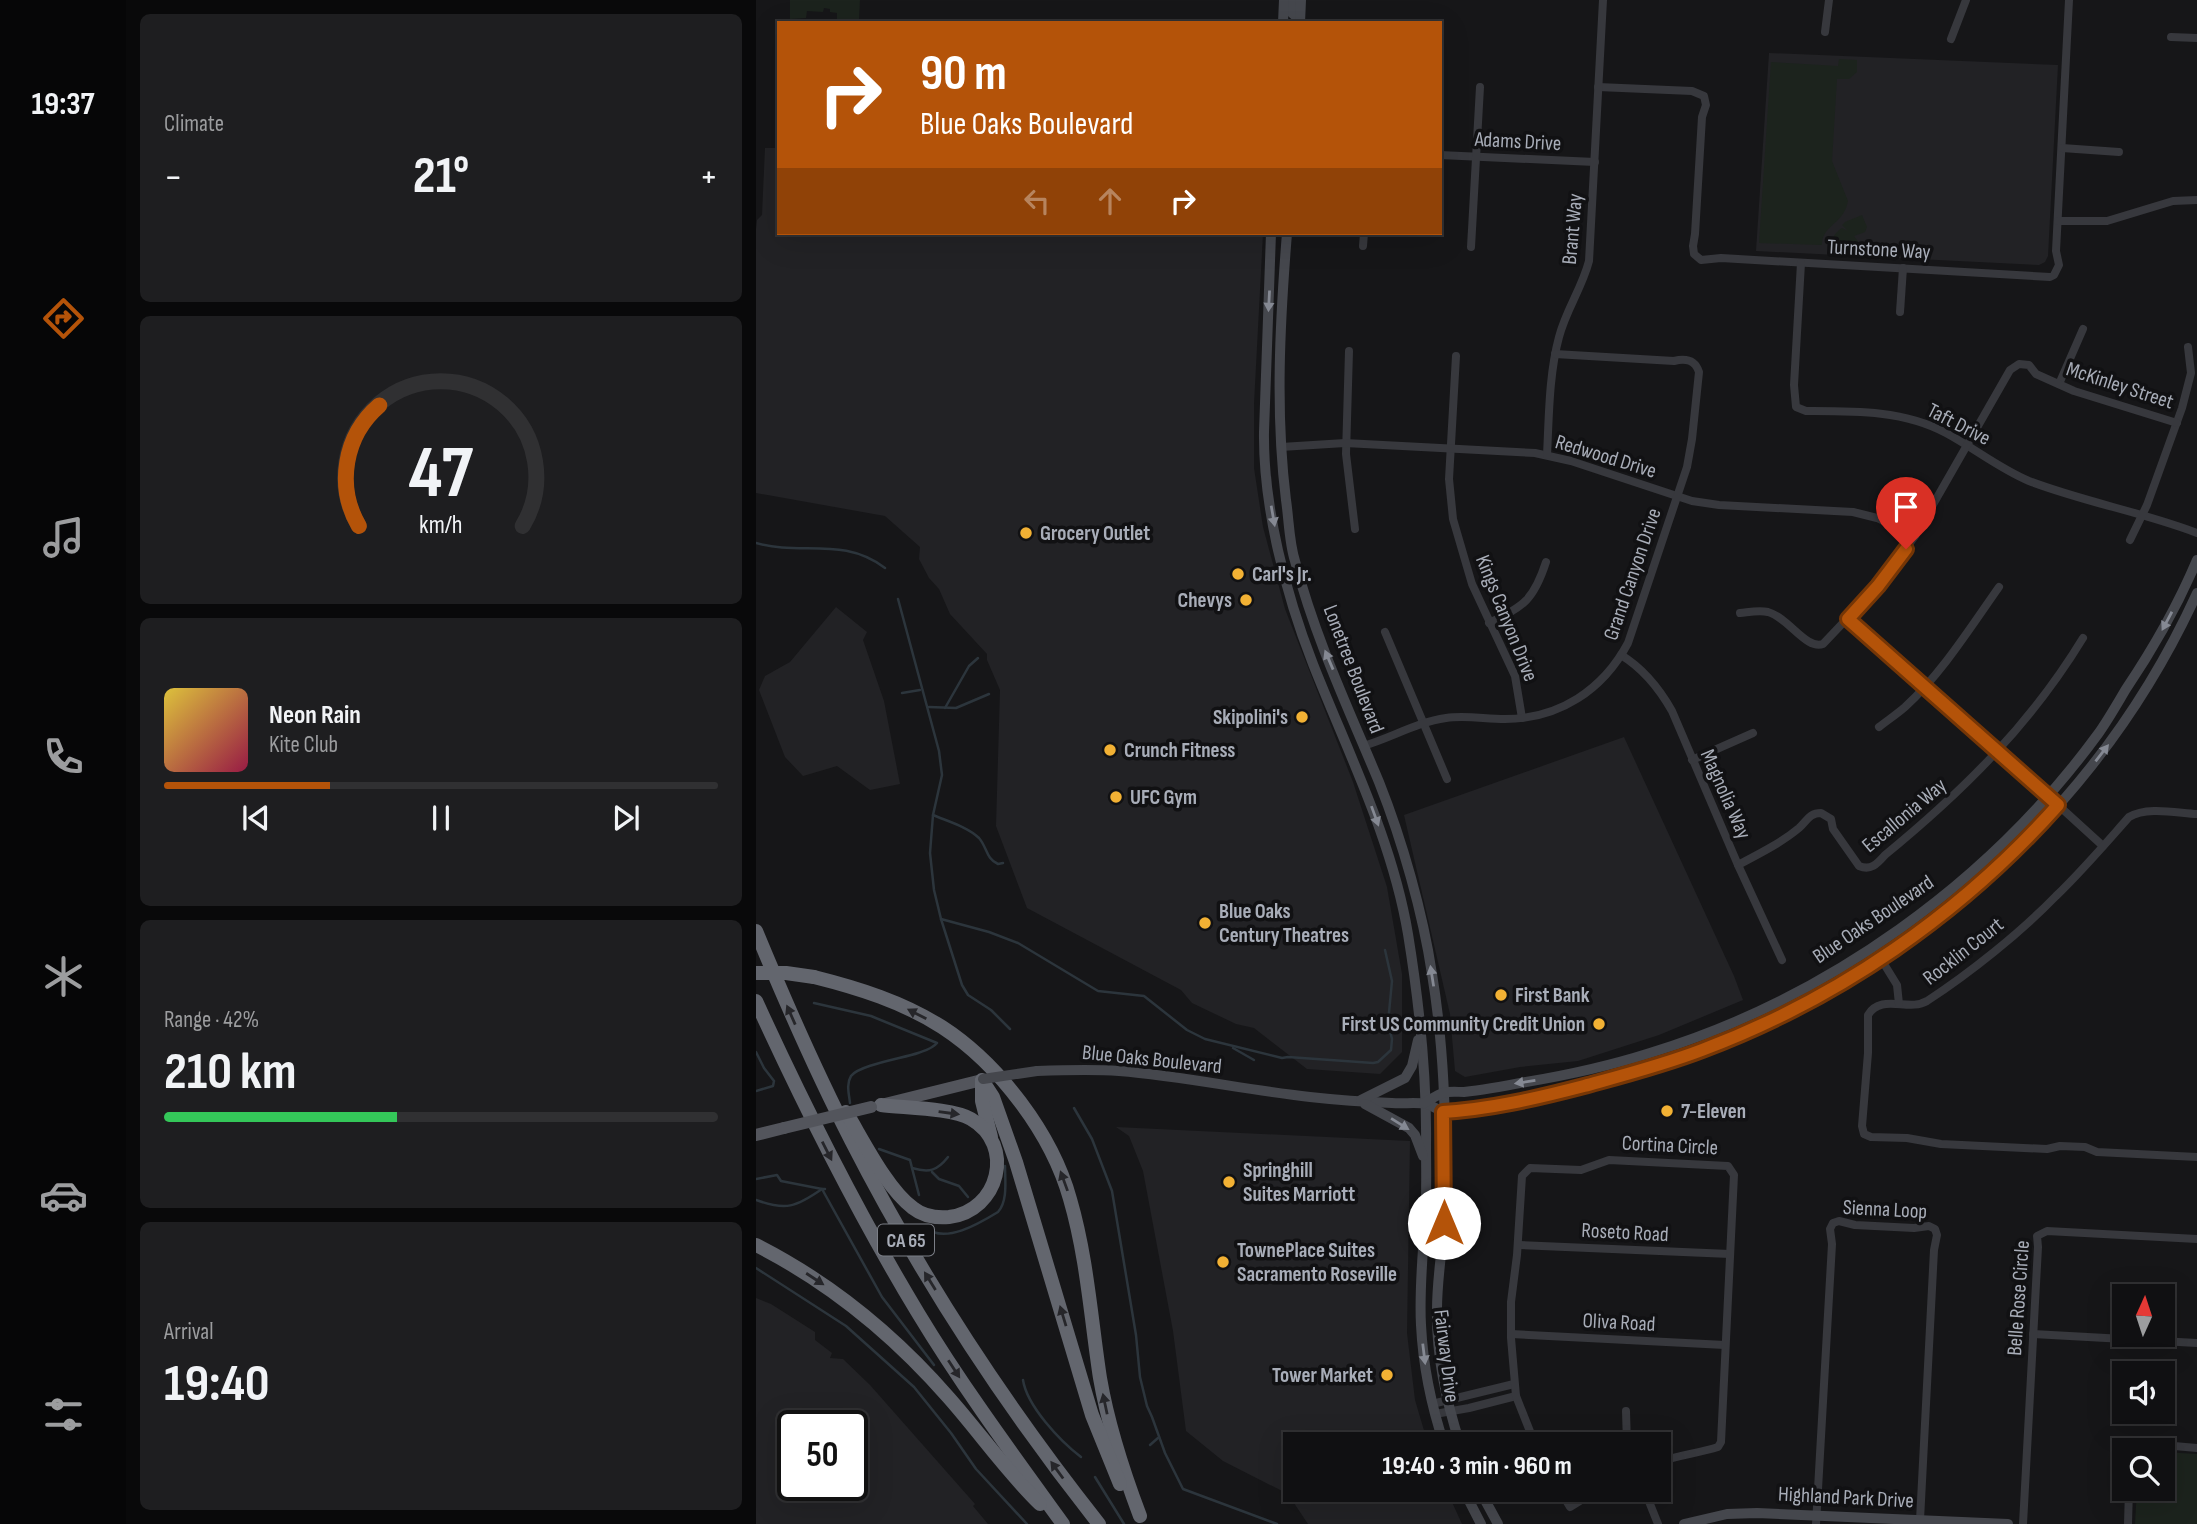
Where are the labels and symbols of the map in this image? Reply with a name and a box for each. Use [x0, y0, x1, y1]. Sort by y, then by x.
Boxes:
street label: Adams Drive [1473, 127, 1562, 156]
street label: Brant Way [1557, 193, 1588, 266]
street label: Turnstone Way [1827, 234, 1931, 265]
one-way arrow [1263, 290, 1274, 312]
street label: McKinley Street [2063, 356, 2177, 415]
street label: Taft Drive [1923, 398, 1995, 451]
street label: Redwood Drive [1552, 429, 1659, 484]
pin [1876, 477, 1936, 549]
one-way arrow [1267, 505, 1278, 527]
street label: Grand Canyon Drive [1598, 505, 1667, 643]
place label: Grocery Outlet [1040, 521, 1150, 546]
marker: Grocery Outlet [1018, 525, 1034, 541]
street label: Kings Canyon Drive [1470, 551, 1543, 685]
place label: Carl's Jr. [1252, 562, 1312, 587]
marker: Carl's Jr. [1230, 566, 1246, 582]
place label: Chevys [1177, 588, 1232, 613]
marker: Chevys [1238, 592, 1254, 608]
street label: Lonetree Boulevard [1318, 602, 1389, 737]
one-way arrow [2161, 611, 2172, 631]
one-way arrow [1323, 650, 1335, 670]
place label: Skipolini's [1213, 705, 1288, 730]
marker: Skipolini's [1294, 709, 1310, 725]
place label: Crunch Fitness [1124, 738, 1235, 763]
marker: Crunch Fitness [1102, 742, 1118, 758]
one-way arrow [2094, 744, 2108, 762]
street label: Magnolia Way [1695, 746, 1756, 843]
street label: Escallonia Way [1857, 773, 1952, 858]
place label: UFC Gym [1130, 785, 1197, 810]
marker: UFC Gym [1108, 789, 1124, 805]
one-way arrow [1370, 806, 1381, 827]
street label: Blue Oaks Boulevard [1808, 870, 1938, 969]
place label: Blue Oaks Century Theatres [1219, 899, 1349, 948]
street label: Rocklin Court [1918, 912, 2009, 991]
marker: Blue Oaks Century Theatres [1197, 915, 1213, 931]
one-way arrow [1426, 965, 1437, 987]
place label: First Bank [1515, 983, 1590, 1008]
marker: First Bank [1493, 987, 1509, 1003]
one-way arrow [785, 1004, 796, 1025]
one-way arrow [906, 1008, 926, 1020]
place label: First US Community Credit Union [1342, 1012, 1585, 1037]
marker: First US Community Credit Union [1591, 1016, 1607, 1032]
street label: Blue Oaks Boulevard [1081, 1040, 1223, 1079]
one-way arrow [1514, 1077, 1536, 1088]
place label: 7-Eleven [1681, 1099, 1746, 1124]
marker: 7-Eleven [1659, 1103, 1675, 1119]
one-way arrow [938, 1108, 960, 1119]
one-way arrow [1391, 1117, 1410, 1130]
street label: Cortina Circle [1621, 1130, 1719, 1161]
one-way arrow [821, 1141, 833, 1161]
place label: Springhill Suites Marriott [1243, 1158, 1355, 1207]
one-way arrow [1058, 1170, 1069, 1191]
marker: Springhill Suites Marriott [1221, 1174, 1237, 1190]
position arrow [1407, 1186, 1481, 1260]
street label: Sienna Loop [1842, 1195, 1928, 1224]
street label: Roseto Road [1581, 1218, 1669, 1247]
road number: CA 65 [878, 1224, 934, 1256]
place label: TownePlace Suites Sacramento Roseville [1237, 1238, 1397, 1287]
street label: Belle Rose Circle [2002, 1240, 2035, 1356]
marker: TownePlace Suites Sacramento Roseville [1215, 1254, 1231, 1270]
one-way arrow [924, 1272, 937, 1291]
one-way arrow [805, 1273, 825, 1286]
north arrow [2112, 1284, 2175, 1348]
one-way arrow [1058, 1305, 1068, 1326]
street label: Fairway Drive [1428, 1308, 1465, 1404]
street label: Oliva Road [1582, 1308, 1656, 1337]
one-way arrow [1418, 1343, 1429, 1365]
one-way arrow [947, 1359, 960, 1379]
place label: Tower Market [1272, 1363, 1373, 1388]
marker: Tower Market [1379, 1367, 1395, 1383]
one-way arrow [1100, 1393, 1111, 1415]
speed limit sign: 50 [777, 1410, 868, 1501]
one-way arrow [1050, 1461, 1064, 1479]
street label: Highland Park Drive [1778, 1481, 1914, 1514]

